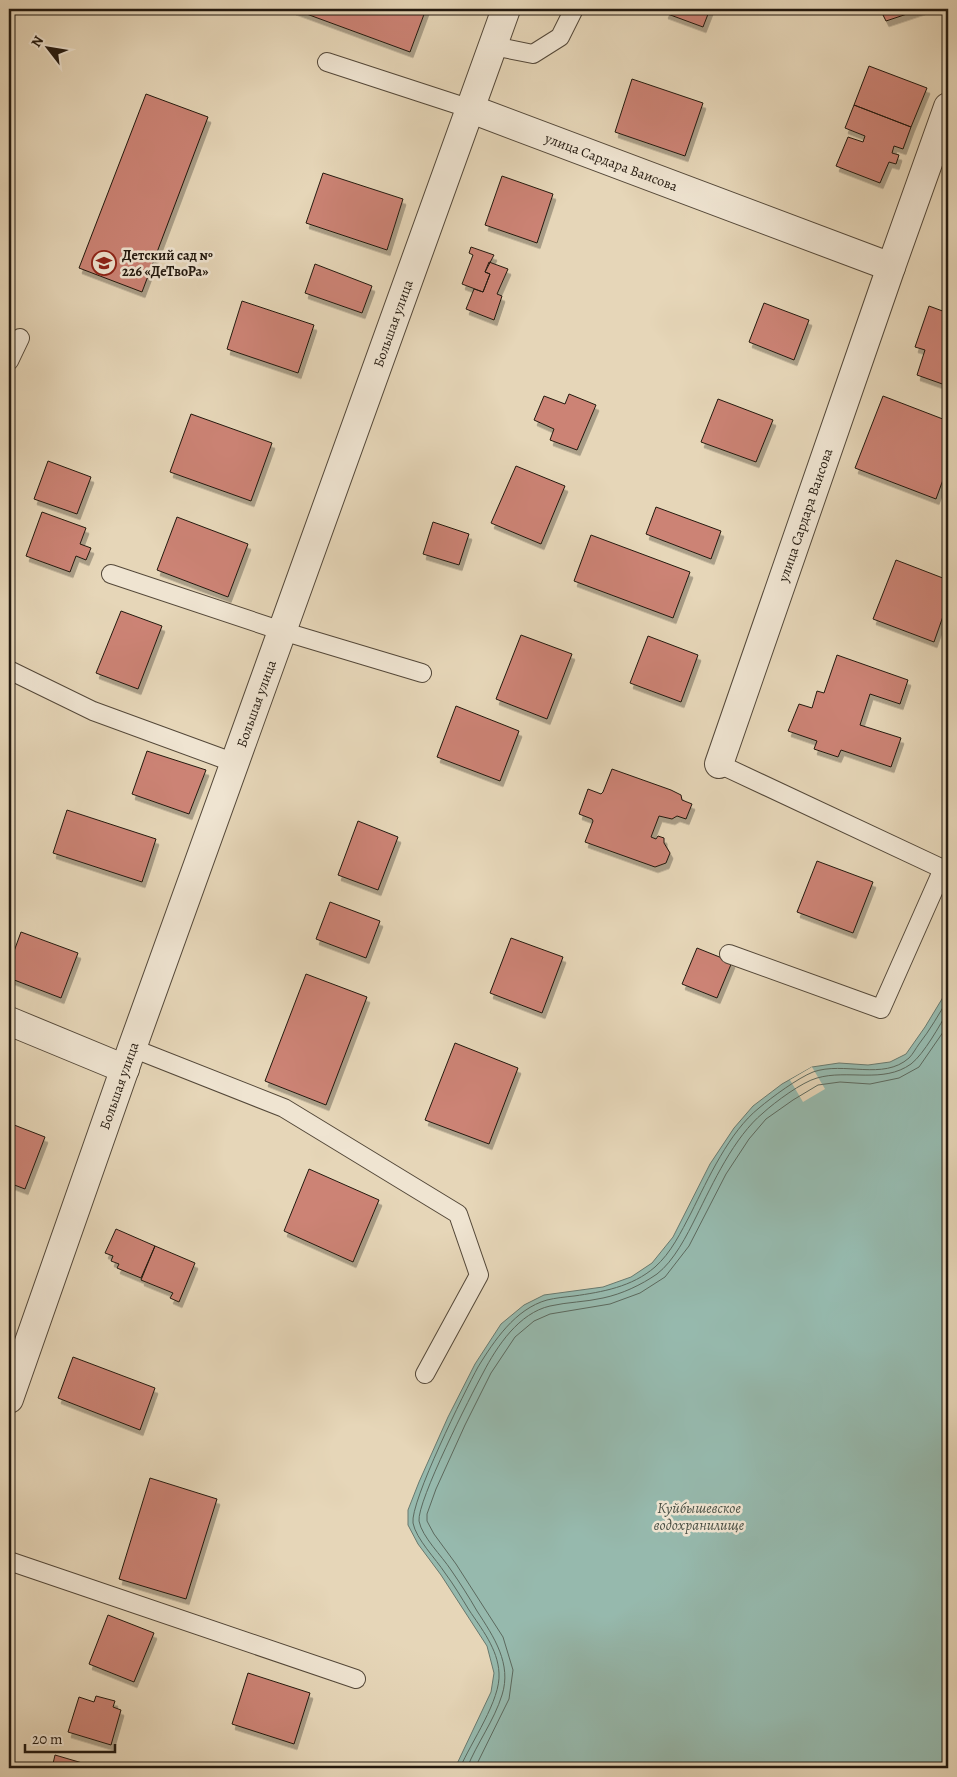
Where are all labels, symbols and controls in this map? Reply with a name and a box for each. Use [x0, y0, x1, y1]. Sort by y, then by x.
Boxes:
north arrow [22, 22, 72, 72]
text: N [27, 32, 48, 51]
street label: улица Сардара Ваисова [541, 128, 681, 196]
place label: Детский сад № 226 «ДеТвоРа» [122, 246, 213, 281]
school or university icon: Детский сад № 226 «ДеТвоРа» [91, 250, 117, 276]
street label: Большая улица [369, 277, 418, 370]
street label: улица Сардара Ваисова [773, 445, 837, 585]
street label: Большая улица [232, 657, 281, 750]
street label: Большая улица [95, 1039, 144, 1132]
water label: Куйбышевское водохранилище [654, 1498, 745, 1535]
scale bar [25, 1722, 115, 1754]
text: 20 m [32, 1729, 63, 1749]

